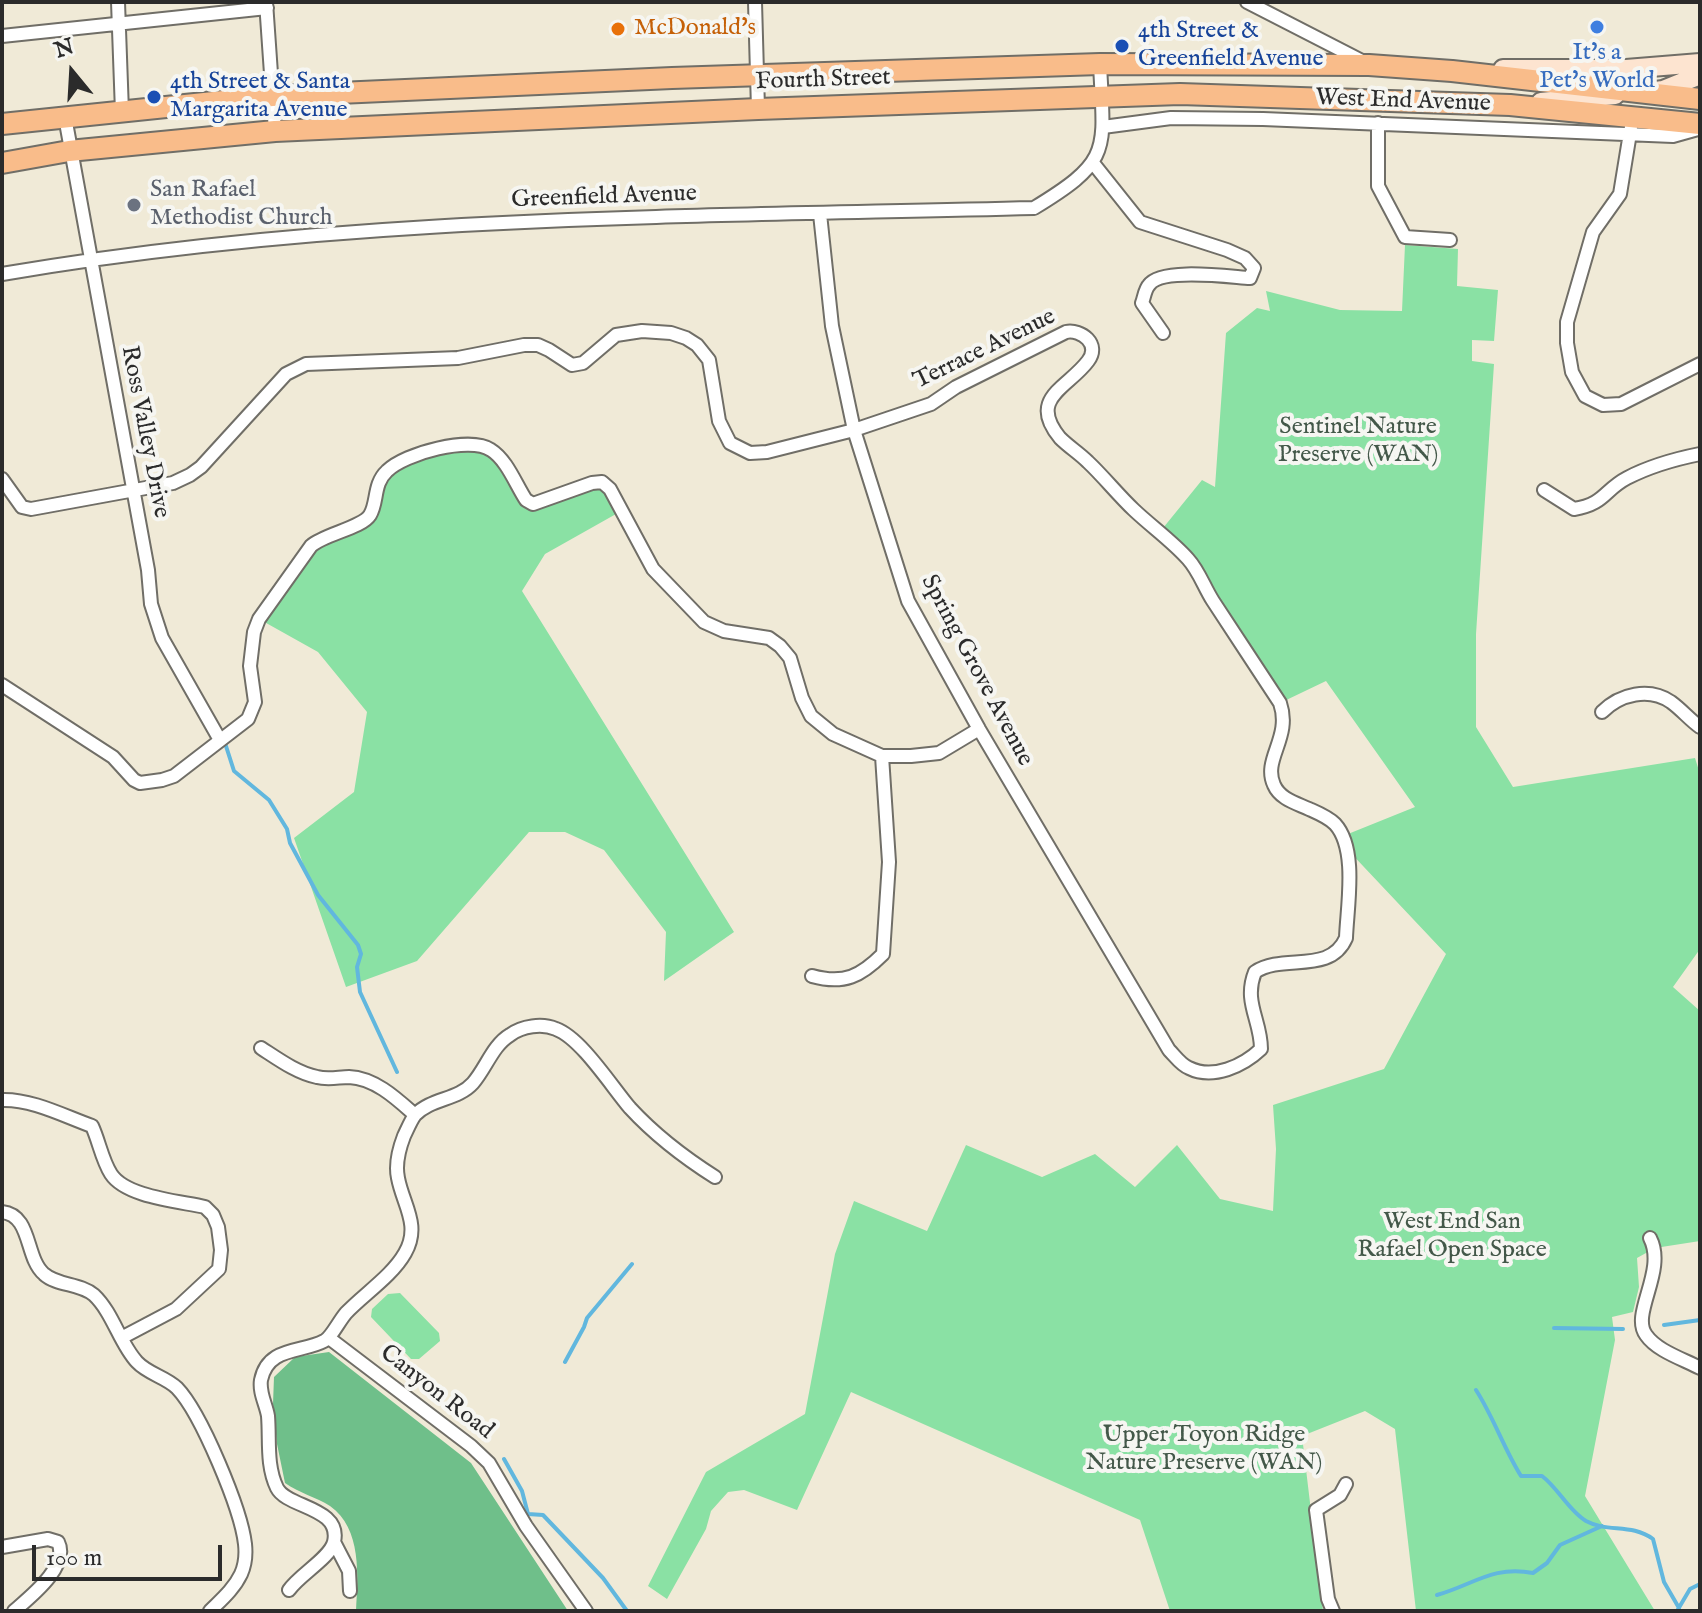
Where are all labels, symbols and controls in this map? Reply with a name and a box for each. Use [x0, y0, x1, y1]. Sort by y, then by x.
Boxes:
place label: McDonald's [634, 15, 756, 43]
place label: 4th Street & Greenfield Avenue [1138, 18, 1324, 74]
marker: It's a Pet's World [1588, 18, 1606, 36]
marker: McDonald's [609, 20, 627, 38]
north arrow [32, 32, 112, 112]
text: N [51, 33, 78, 65]
marker: 4th Street & Greenfield Avenue [1113, 37, 1131, 55]
place label: It's a Pet's World [1539, 40, 1655, 96]
street label: Fourth Street [755, 64, 891, 98]
place label: 4th Street & Santa Margarita Avenue [170, 69, 350, 125]
street label: West End Avenue [1315, 85, 1491, 119]
marker: 4th Street & Santa Margarita Avenue [145, 88, 163, 106]
place label: San Rafael Methodist Church [150, 177, 332, 233]
street label: Greenfield Avenue [511, 180, 697, 216]
marker: San Rafael Methodist Church [125, 196, 143, 214]
street label: Terrace Avenue [909, 303, 1061, 397]
street label: Ross Valley Drive [113, 343, 175, 521]
park label: Sentinel Nature Preserve (WAN) [1278, 414, 1438, 470]
street label: Spring Grove Avenue [913, 571, 1039, 771]
park label: West End San Rafael Open Space [1357, 1209, 1547, 1265]
street label: Canyon Road [373, 1340, 499, 1446]
park label: Upper Toyon Ridge Nature Preserve (WAN) [1086, 1422, 1322, 1478]
scale bar [36, 1529, 226, 1579]
text: 100 m [46, 1543, 102, 1574]

